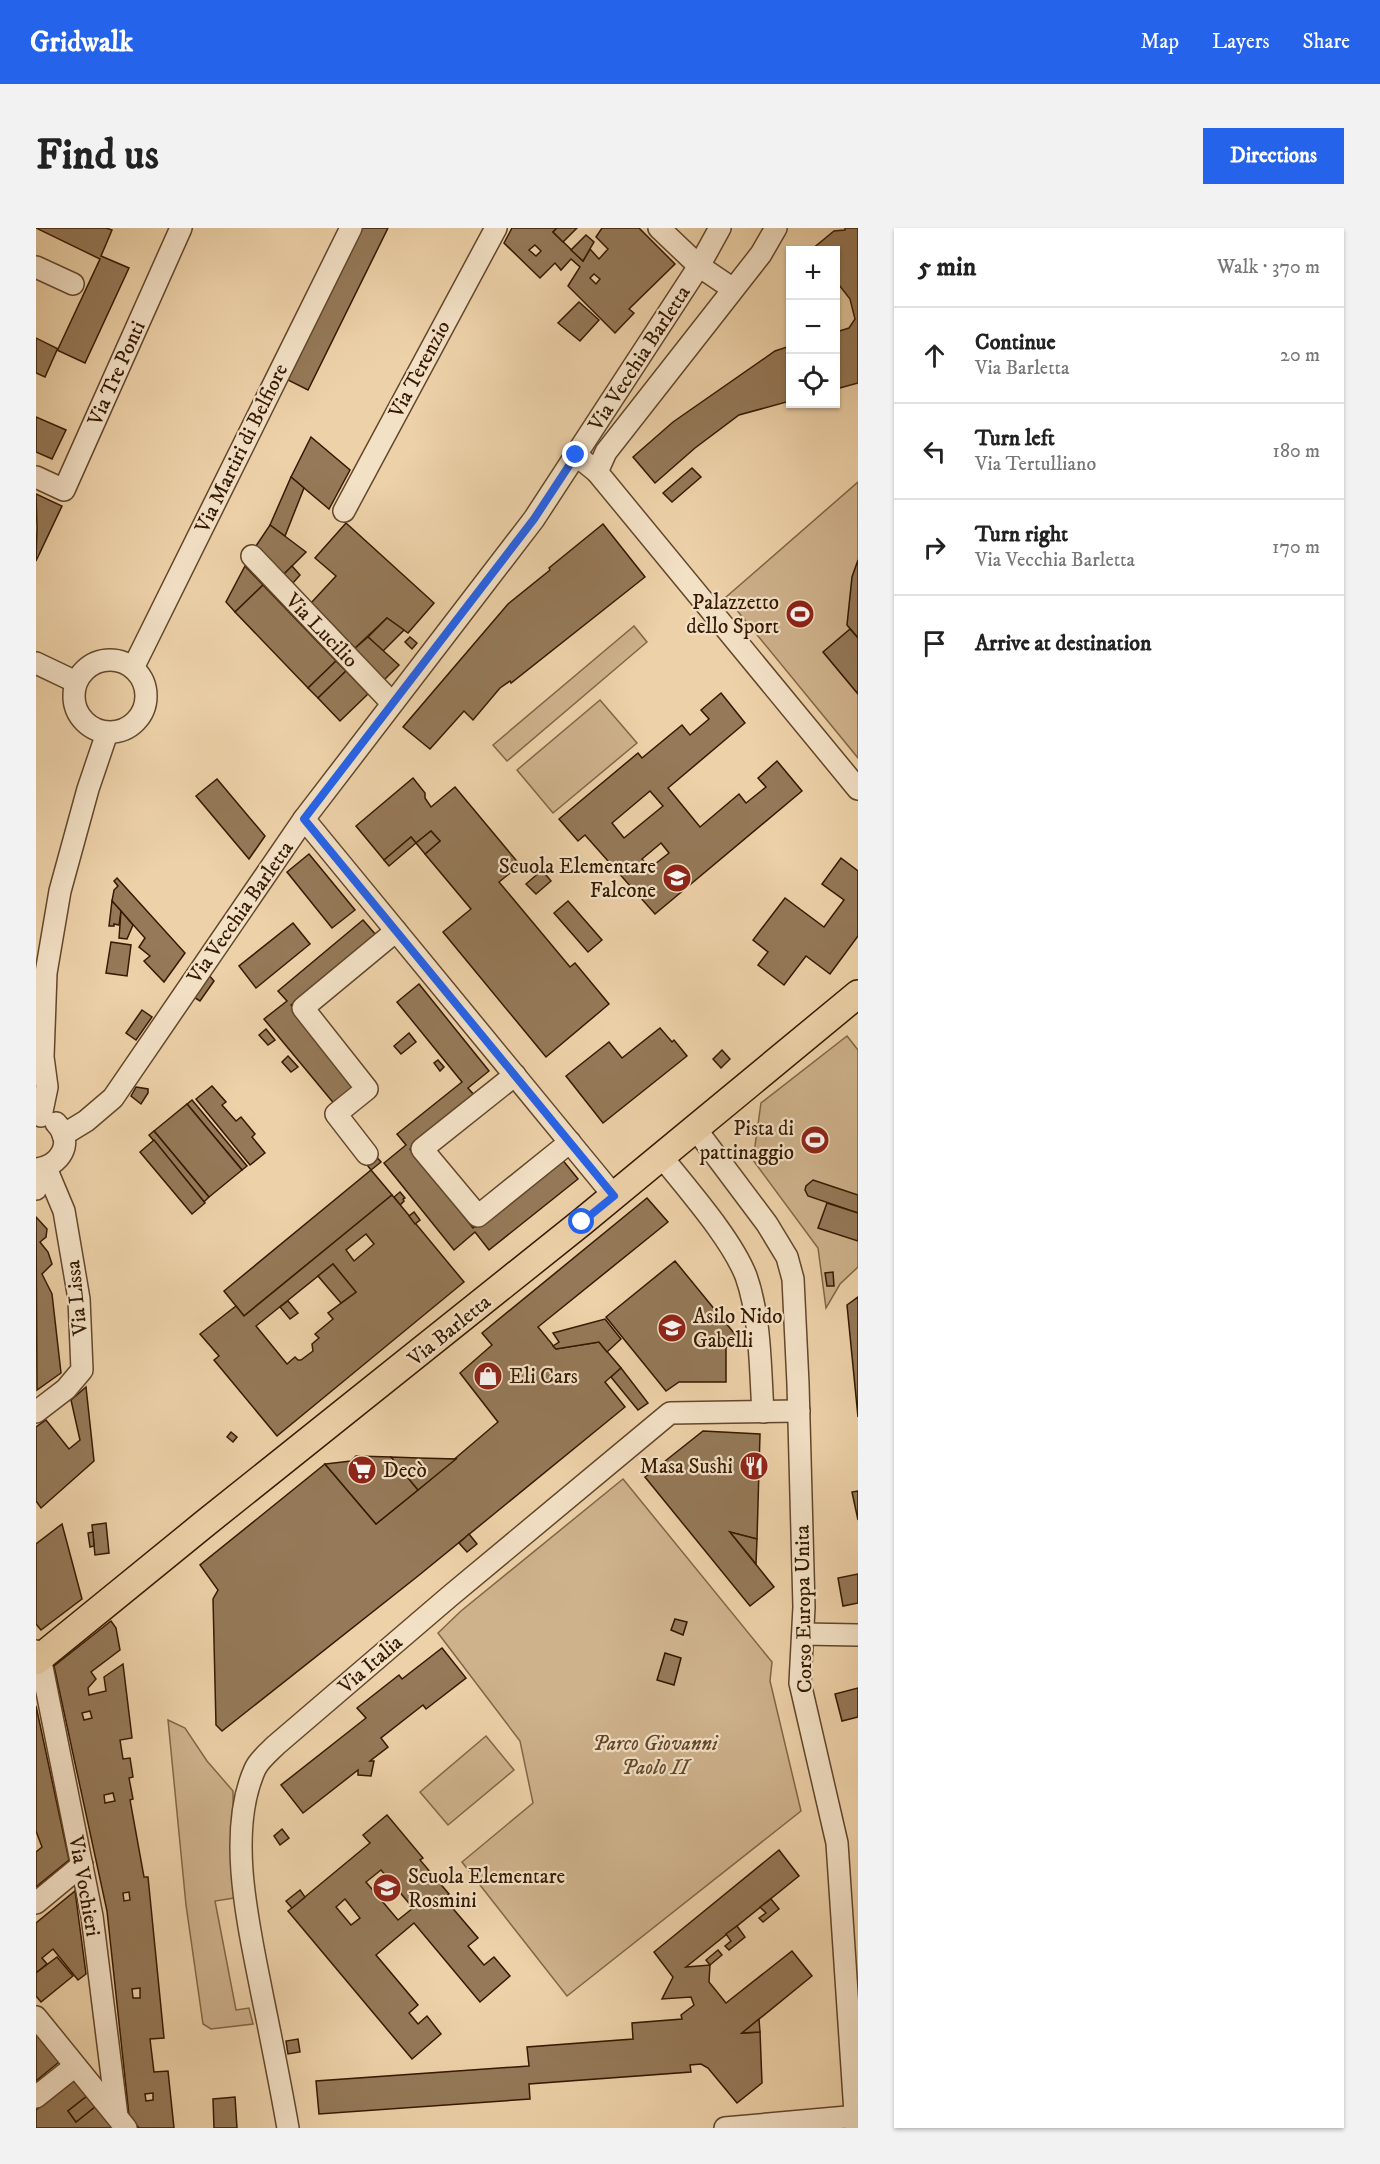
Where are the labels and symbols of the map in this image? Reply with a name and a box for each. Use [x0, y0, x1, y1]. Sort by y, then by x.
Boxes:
street label: Via Vecchia Barletta [583, 281, 697, 437]
street label: Via Terenzio [383, 316, 456, 424]
street label: Via Tre Ponti [82, 317, 152, 431]
street label: Via Martiri di Belfiore [189, 359, 294, 538]
route end [562, 441, 588, 467]
street label: Via Lucilio [279, 587, 363, 673]
place label: Palazzetto dello Sport [686, 590, 779, 640]
sports icon: Palazzetto dello Sport [784, 598, 816, 630]
street label: Via Vecchia Barletta [181, 836, 300, 990]
place label: Scuola Elementare Falcone [499, 854, 656, 904]
school or university icon: Scuola Elementare Falcone [661, 862, 693, 894]
place label: Pista di pattinaggio [699, 1116, 794, 1166]
sports icon: Pista di pattinaggio [799, 1124, 831, 1156]
route start [568, 1208, 594, 1234]
street label: Via Lissa [60, 1259, 94, 1338]
street label: Via Barletta [402, 1289, 496, 1373]
place label: Asilo Nido Gabelli [693, 1304, 783, 1354]
school or university icon: Asilo Nido Gabelli [656, 1312, 688, 1344]
shop icon: Eli Cars [472, 1360, 504, 1392]
place label: Eli Cars [509, 1364, 578, 1390]
restaurant icon: Masa Sushi [738, 1450, 770, 1482]
supermarket icon: Decò [346, 1454, 378, 1486]
place label: Masa Sushi [640, 1454, 733, 1480]
place label: Decò [383, 1458, 427, 1484]
street label: Corso Europa Unita [790, 1525, 818, 1693]
street label: Via Italia [332, 1630, 408, 1700]
park label: Parco Giovanni Paolo II [592, 1731, 719, 1781]
street label: Via Vochieri [62, 1833, 106, 1939]
place label: Scuola Elementare Rosmini [408, 1864, 566, 1914]
school or university icon: Scuola Elementare Rosmini [371, 1872, 403, 1904]

